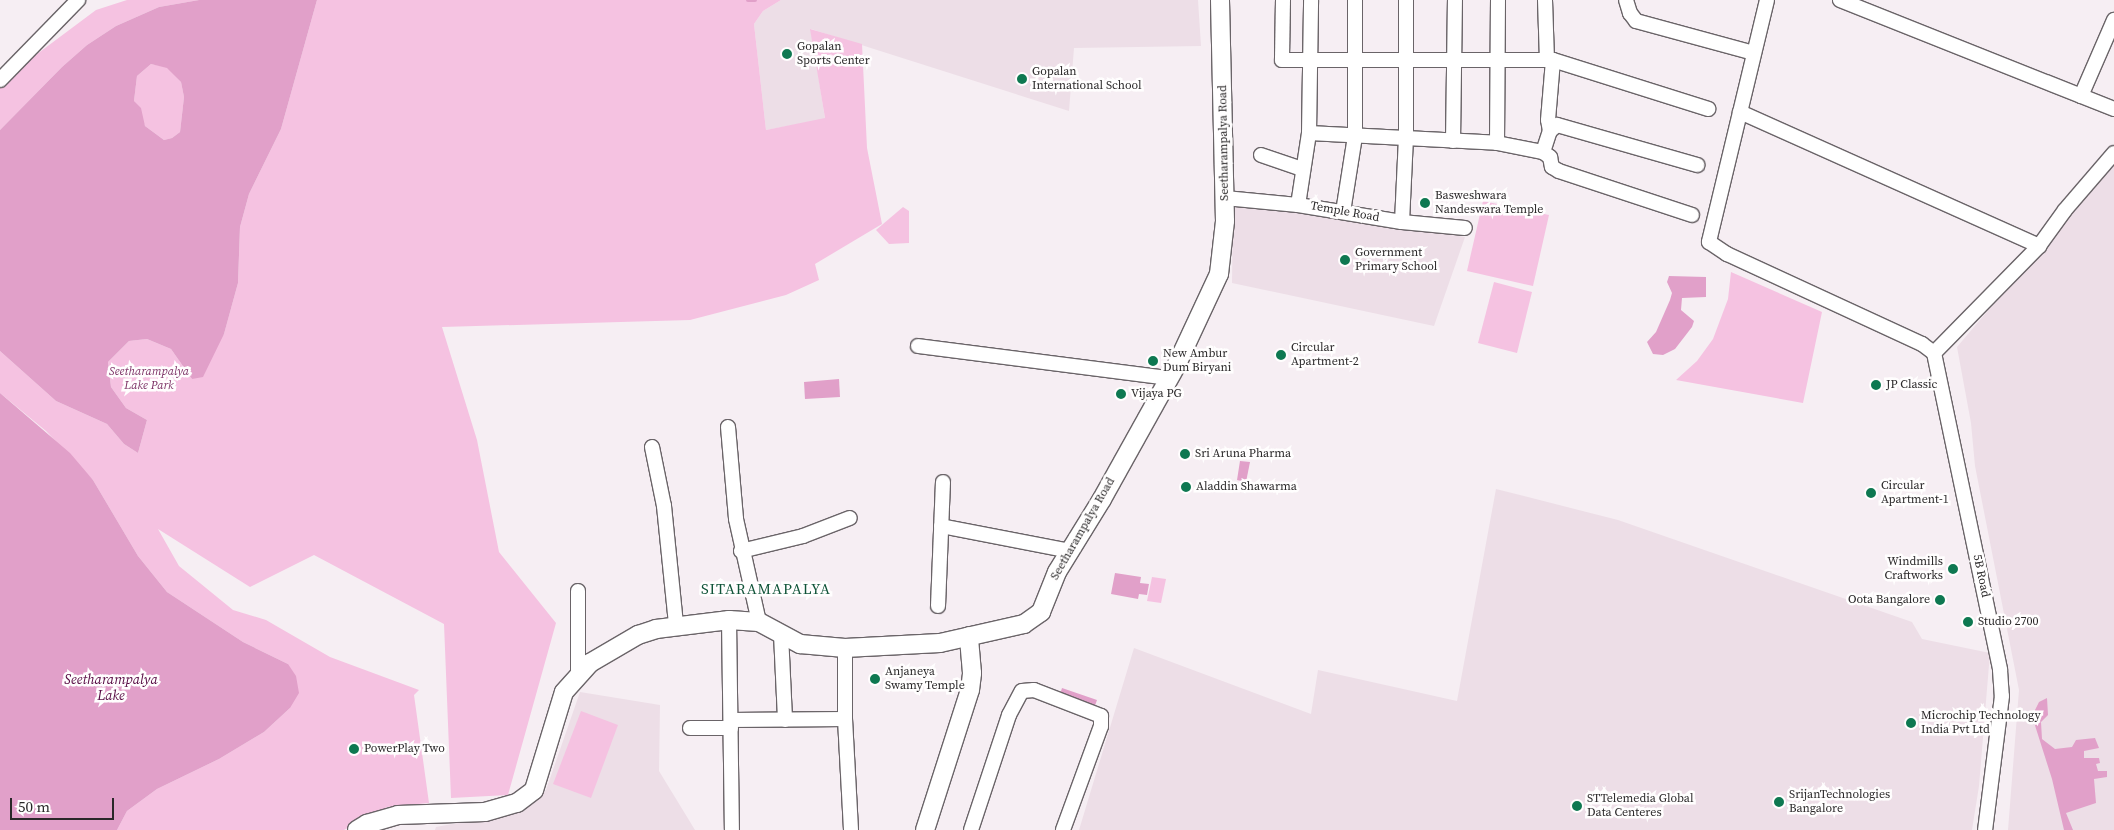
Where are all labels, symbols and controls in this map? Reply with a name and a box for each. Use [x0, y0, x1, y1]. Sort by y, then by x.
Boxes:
place label: Gopalan Sports Center [797, 40, 870, 68]
marker: Gopalan Sports Center [781, 48, 793, 60]
place label: Gopalan International School [1032, 65, 1142, 93]
marker: Gopalan International School [1016, 73, 1028, 85]
street label: Seetharampalya Road [1216, 85, 1232, 201]
place label: Basweshwara Nandeswara Temple [1435, 189, 1544, 217]
marker: Basweshwara Nandeswara Temple [1419, 197, 1431, 209]
street label: Temple Road [1309, 199, 1381, 225]
place label: Government Primary School [1355, 246, 1437, 274]
marker: Government Primary School [1339, 254, 1351, 266]
place label: Circular Apartment-2 [1291, 341, 1359, 369]
place label: New Ambur Dum Biryani [1163, 347, 1231, 375]
marker: Circular Apartment-2 [1275, 349, 1287, 361]
marker: New Ambur Dum Biryani [1147, 355, 1159, 367]
park label: Seetharampalya Lake Park [109, 365, 189, 393]
place label: JP Classic [1886, 378, 1937, 392]
marker: JP Classic [1870, 379, 1882, 391]
place label: Vijaya PG [1131, 387, 1182, 401]
marker: Vijaya PG [1115, 388, 1127, 400]
place label: Sri Aruna Pharma [1195, 447, 1291, 461]
marker: Sri Aruna Pharma [1179, 448, 1191, 460]
street label: Seetharampalya Road [1048, 475, 1118, 583]
place label: Circular Apartment-1 [1881, 479, 1949, 507]
place label: Aladdin Shawarma [1196, 480, 1297, 494]
marker: Aladdin Shawarma [1180, 481, 1192, 493]
marker: Circular Apartment-1 [1865, 487, 1877, 499]
street label: 5B Road [1969, 553, 1993, 599]
place label: Windmills Craftworks [1884, 555, 1943, 583]
marker: Windmills Craftworks [1947, 563, 1959, 575]
district label: SITARAMAPALYA [699, 580, 833, 598]
place label: Oota Bangalore [1848, 593, 1930, 607]
marker: Oota Bangalore [1934, 594, 1946, 606]
place label: Studio 2700 [1978, 615, 2039, 629]
marker: Studio 2700 [1962, 616, 1974, 628]
place label: Anjaneya Swamy Temple [885, 665, 965, 693]
water label: Seetharampalya Lake [64, 671, 158, 704]
marker: Anjaneya Swamy Temple [869, 673, 881, 685]
place label: Microchip Technology India Pvt Ltd [1921, 709, 2041, 737]
marker: Microchip Technology India Pvt Ltd [1905, 717, 1917, 729]
place label: PowerPlay Two [364, 742, 445, 756]
marker: PowerPlay Two [348, 743, 360, 755]
scale bar [12, 788, 116, 820]
place label: SrijanTechnologies Bangalore [1789, 788, 1890, 816]
place label: STTelemedia Global Data Centeres [1587, 792, 1694, 820]
text: 50 m [18, 796, 50, 817]
marker: SrijanTechnologies Bangalore [1773, 796, 1785, 808]
marker: STTelemedia Global Data Centeres [1571, 800, 1583, 812]

